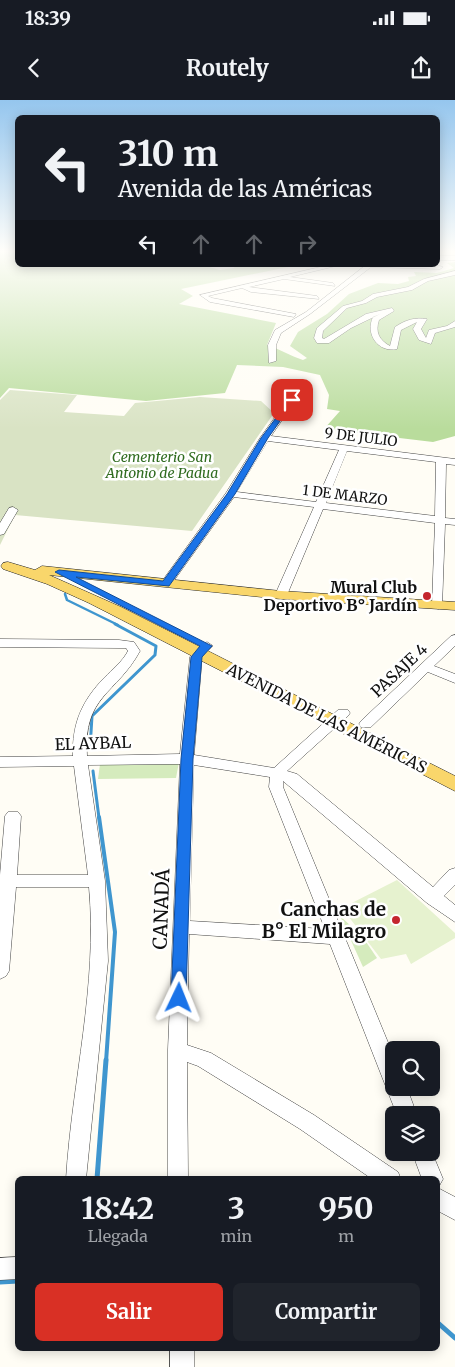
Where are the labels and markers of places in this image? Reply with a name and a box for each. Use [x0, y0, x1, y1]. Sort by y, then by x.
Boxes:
pin [271, 379, 313, 421]
place label: Mural Club Deportivo B° Jardín [263, 577, 417, 615]
marker: Mural Club Deportivo B° Jardín [421, 590, 433, 602]
place label: Canchas de B° El Milagro [261, 897, 386, 943]
marker: Canchas de B° El Milagro [390, 914, 402, 926]

